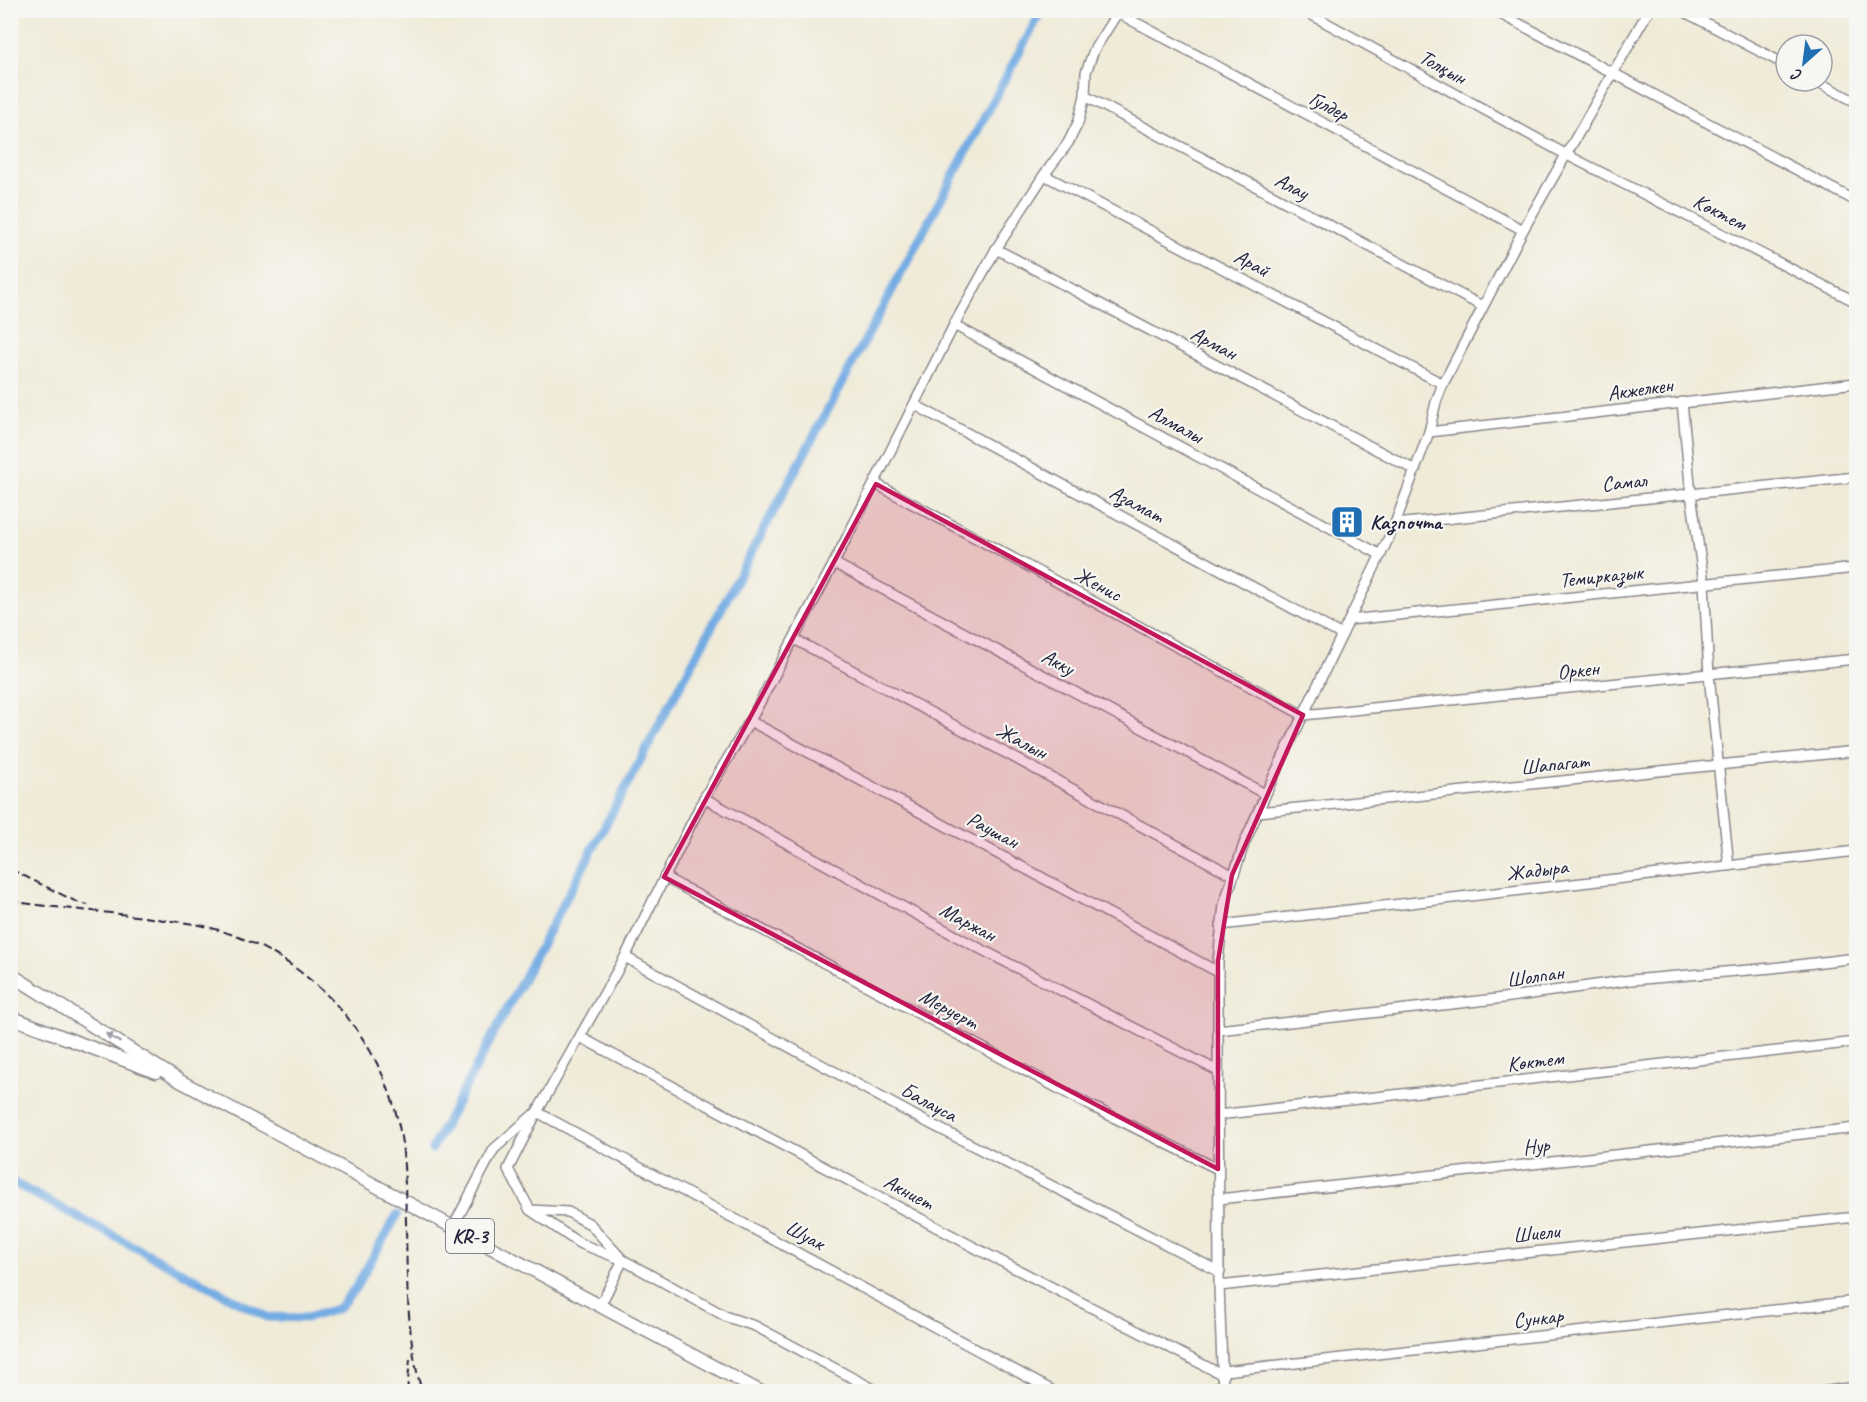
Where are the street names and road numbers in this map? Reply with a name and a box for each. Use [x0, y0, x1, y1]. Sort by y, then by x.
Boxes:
street label: Толқын [1415, 44, 1472, 91]
street label: Гулдер [1305, 85, 1355, 128]
street label: Алау [1271, 166, 1315, 206]
street label: Көктем [1689, 188, 1753, 237]
street label: Арай [1230, 243, 1275, 284]
street label: Арман [1186, 320, 1243, 366]
street label: Акжелкен [1606, 371, 1676, 406]
street label: Алмалы [1144, 399, 1209, 450]
street label: Самал [1600, 467, 1649, 497]
street label: Азамат [1105, 479, 1170, 531]
street label: Темирказык [1558, 558, 1646, 594]
street label: Женис [1070, 561, 1127, 608]
street label: Акку [1037, 643, 1080, 682]
street label: Оркен [1556, 655, 1601, 685]
street label: Жалын [992, 717, 1053, 766]
street label: Шапагат [1519, 747, 1592, 781]
street label: Раушан [963, 806, 1025, 855]
street label: Жадыра [1505, 853, 1571, 887]
street label: Маржан [935, 896, 1002, 948]
street label: Шолпан [1505, 959, 1566, 993]
street label: Меруерт [915, 983, 984, 1036]
street label: Көктем [1506, 1044, 1567, 1077]
street label: Балауса [896, 1076, 963, 1128]
street label: Нур [1521, 1131, 1552, 1161]
street label: Акниет [880, 1168, 940, 1216]
street label: Шуак [781, 1214, 831, 1257]
street label: Шиели [1512, 1217, 1563, 1248]
road number: KR-3 [446, 1219, 494, 1253]
street label: Сункар [1512, 1302, 1566, 1334]

